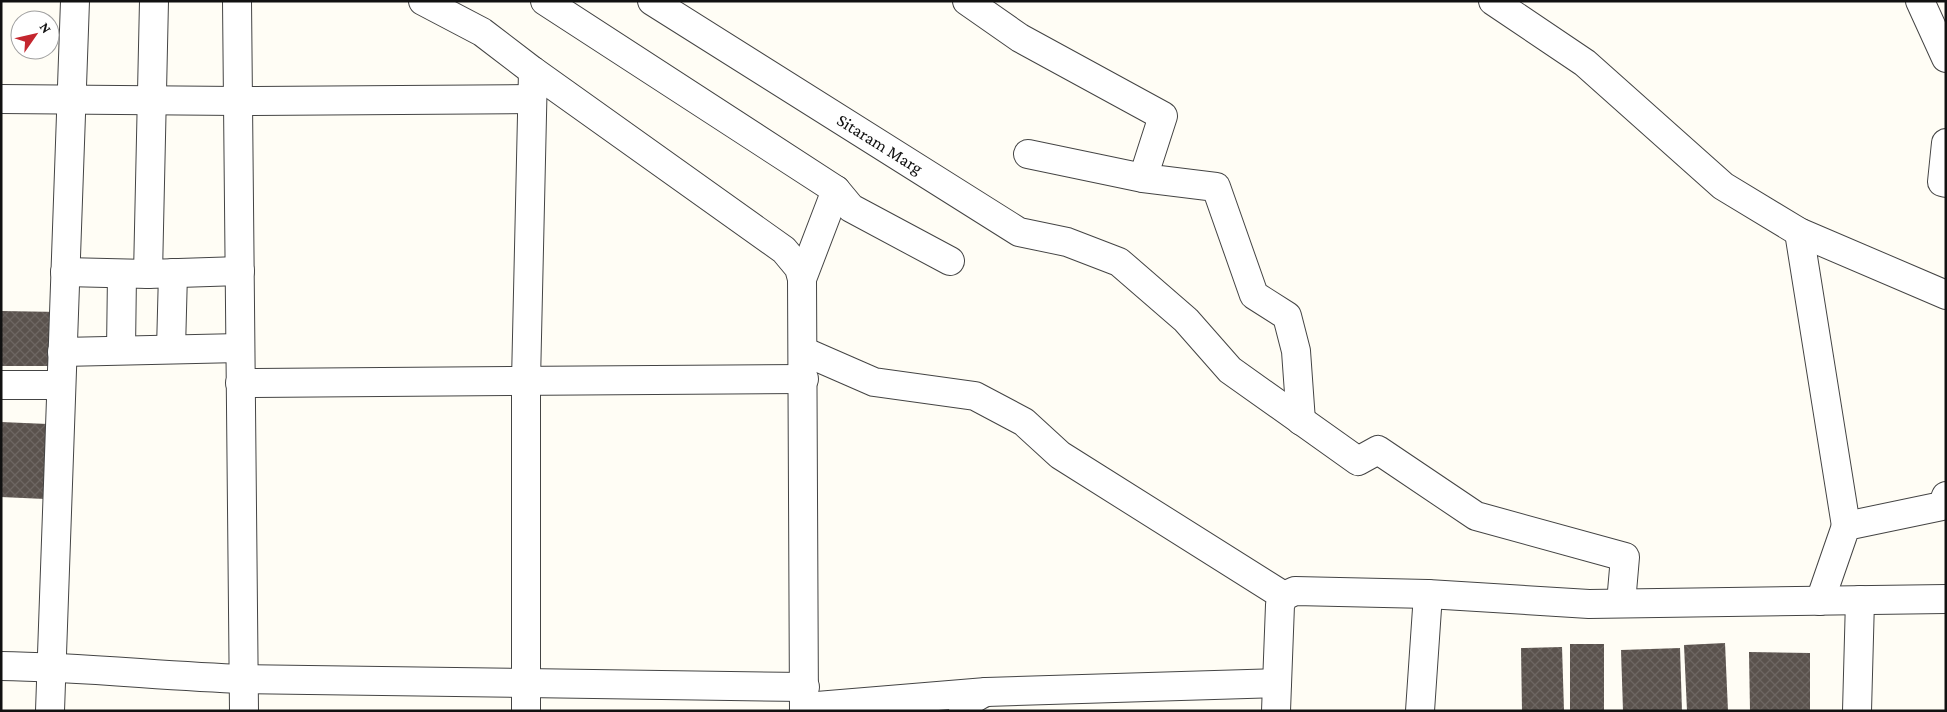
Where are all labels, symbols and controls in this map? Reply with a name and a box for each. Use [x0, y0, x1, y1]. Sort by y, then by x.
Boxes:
north arrow [10, 10, 60, 60]
text: N [36, 19, 55, 37]
street label: Sitaram Marg [833, 110, 927, 178]

